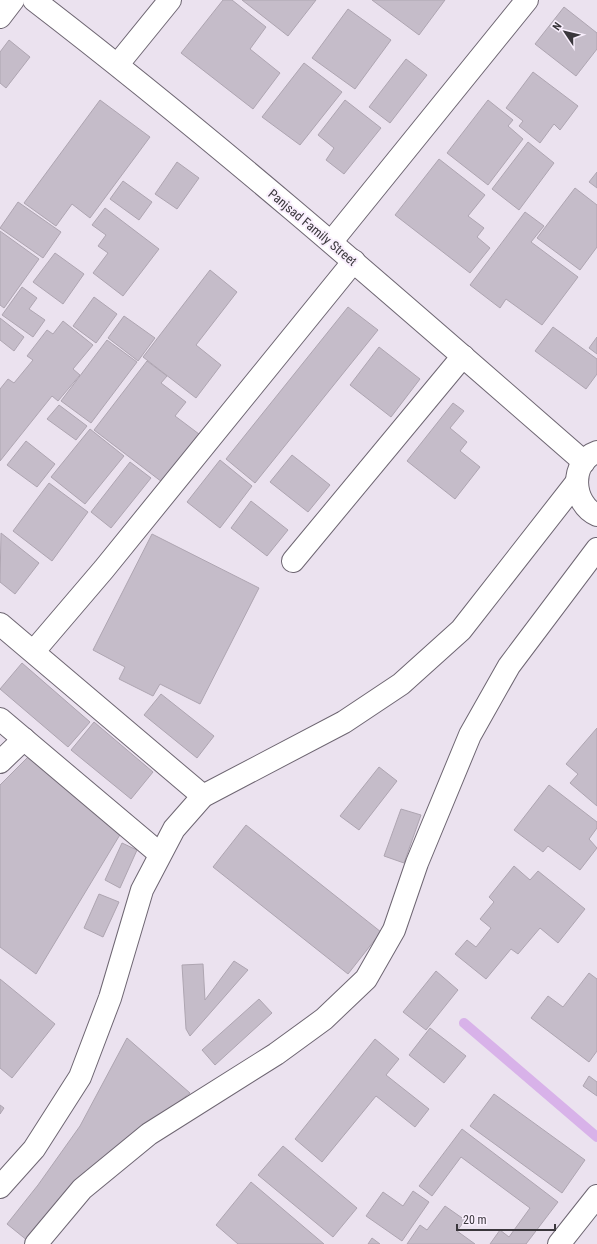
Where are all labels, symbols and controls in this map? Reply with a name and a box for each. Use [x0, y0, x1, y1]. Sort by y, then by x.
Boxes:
north arrow [545, 12, 585, 52]
text: N [550, 20, 565, 33]
street label: Panjsad Family Street [265, 186, 360, 269]
scale bar [457, 1206, 555, 1232]
text: 20 m [463, 1213, 487, 1227]

